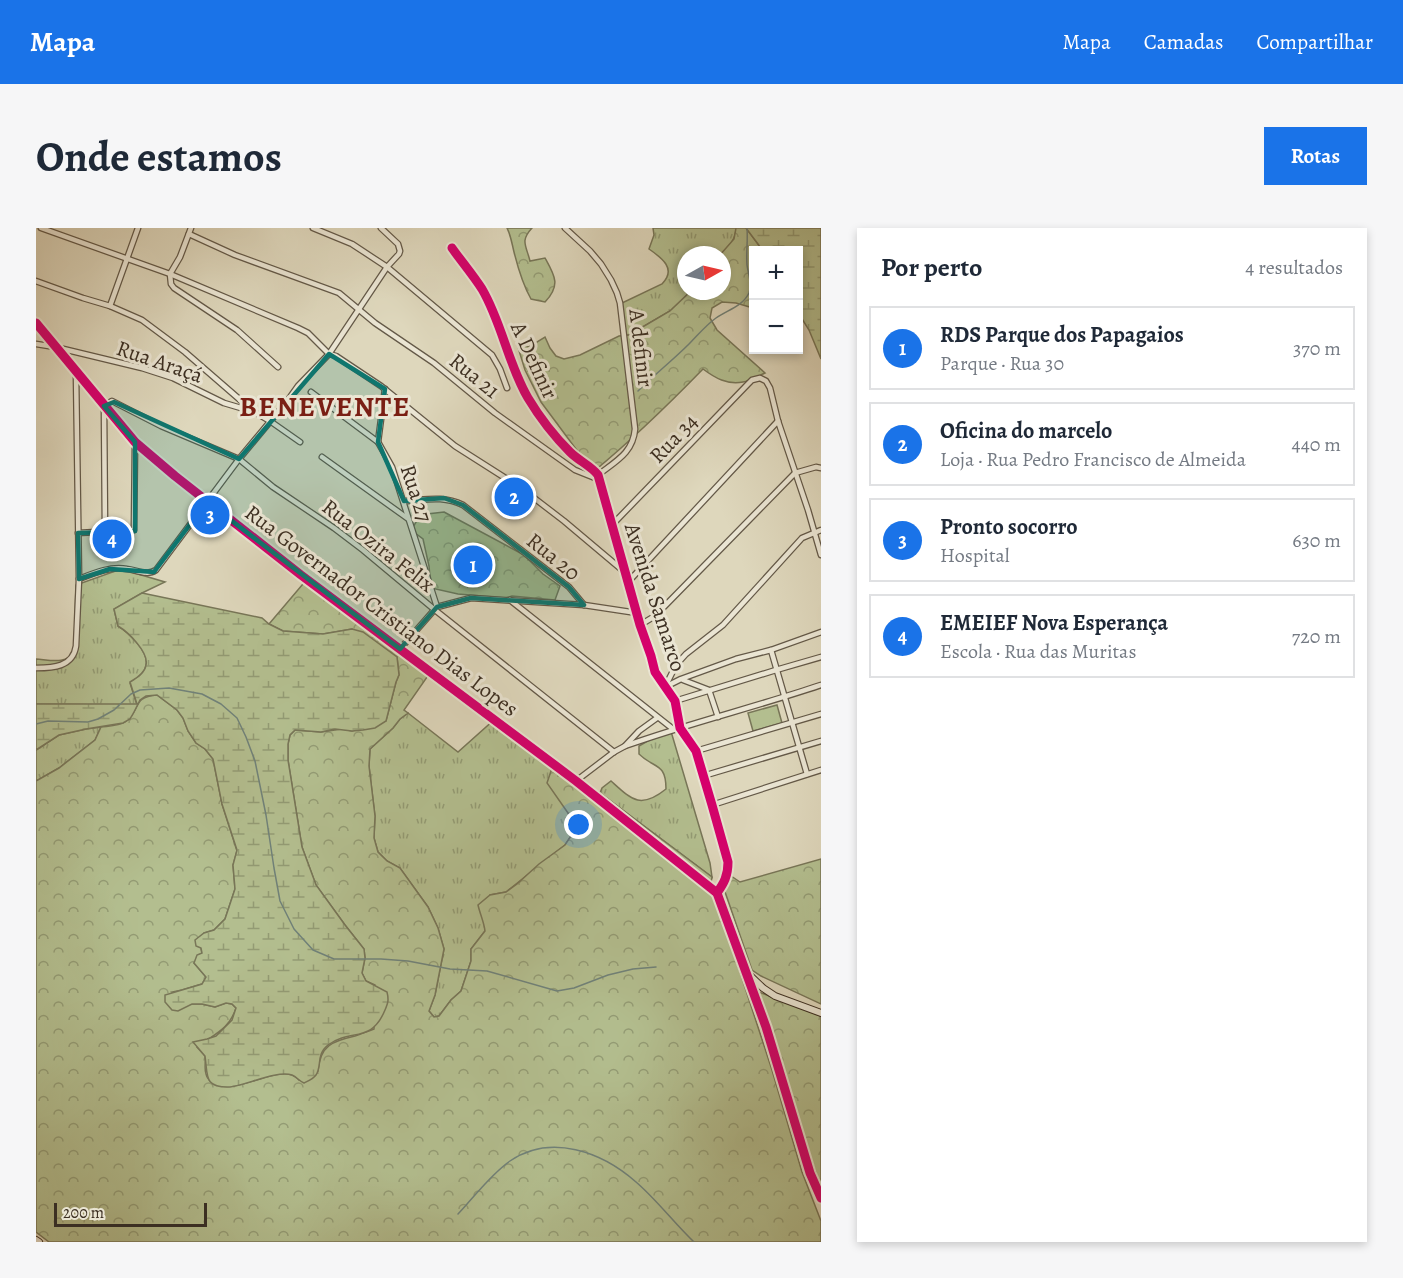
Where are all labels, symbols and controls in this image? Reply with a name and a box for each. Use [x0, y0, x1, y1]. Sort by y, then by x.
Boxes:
text: Mapa [30, 23, 95, 61]
text: Mapa [1062, 28, 1111, 56]
text: Camadas [1144, 28, 1223, 56]
text: Compartilhar [1256, 28, 1373, 56]
button: Rotas [1264, 127, 1367, 185]
text: Onde estamos [36, 128, 282, 185]
north arrow [677, 246, 731, 300]
map controls [749, 246, 803, 354]
button: + [749, 246, 803, 300]
text: Por perto [881, 250, 982, 285]
text: 4 resultados [1245, 254, 1343, 281]
button: − [749, 300, 803, 354]
street label: A definir [621, 306, 661, 389]
street label: A Definir [503, 316, 565, 404]
text: RDS Parque dos Papagaios [940, 320, 1184, 350]
street label: Rua Araçá [112, 333, 208, 391]
text: 1 [899, 335, 906, 362]
text: 370 m [1293, 335, 1341, 362]
street label: Rua 21 [443, 346, 506, 405]
text: Parque · Rua 30 [940, 350, 1064, 377]
district label: BENEVENTE [239, 388, 411, 426]
street label: Rua 34 [643, 407, 705, 470]
text: Oficina do marcelo [940, 416, 1112, 446]
text: 2 [898, 431, 907, 458]
text: 440 m [1292, 431, 1341, 458]
text: Loja · Rua Pedro Francisco de Almeida [940, 446, 1246, 473]
street label: Rua 27 [393, 461, 440, 527]
pin: 2 [494, 474, 534, 520]
pin: 3 [190, 492, 230, 538]
street label: Rua Ozira Felix [316, 492, 442, 600]
street label: Rua Governador Cristiano Dias Lopes [239, 498, 524, 724]
text: Pronto socorro [940, 512, 1078, 542]
pin: 4 [92, 516, 132, 562]
street label: Avenida Samarco [617, 518, 693, 675]
street label: Rua 20 [520, 526, 587, 588]
text: 3 [898, 527, 907, 554]
text: 630 m [1292, 527, 1341, 554]
pin: 1 [454, 542, 492, 588]
text: Hospital [940, 542, 1010, 569]
text: EMEIEF Nova Esperança [940, 608, 1168, 638]
text: 4 [898, 623, 907, 650]
text: 720 m [1292, 623, 1341, 650]
text: Escola · Rua das Muritas [940, 638, 1136, 665]
your location [564, 810, 593, 839]
scale bar [54, 1200, 207, 1228]
text: 200 m [63, 1202, 104, 1224]

